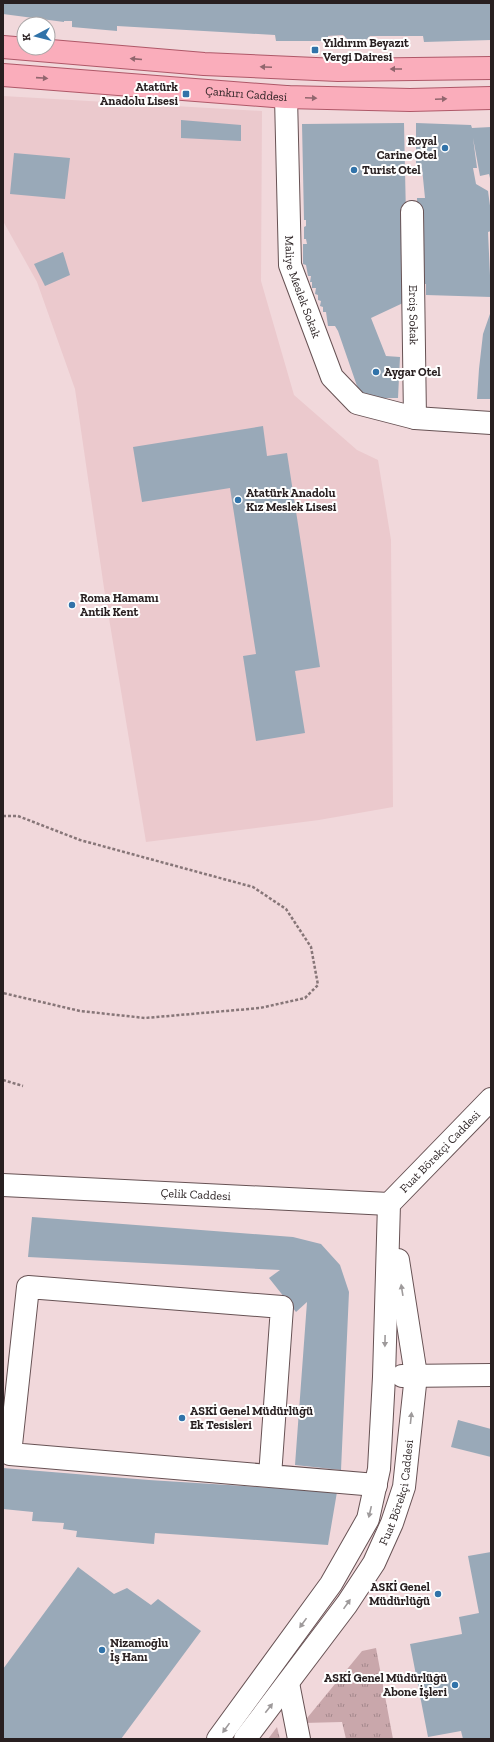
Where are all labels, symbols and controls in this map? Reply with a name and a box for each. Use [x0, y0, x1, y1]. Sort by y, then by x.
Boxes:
north arrow [16, 16, 56, 56]
text: K [20, 32, 33, 42]
place label: Yıldırım Beyazıt Vergi Dairesi [323, 36, 409, 64]
marker: Yıldırım Beyazıt Vergi Dairesi [310, 45, 320, 55]
one-way arrow [130, 55, 142, 62]
one-way arrow [260, 63, 272, 70]
one-way arrow [389, 66, 402, 72]
one-way arrow [36, 75, 48, 82]
place label: Atatürk Anadolu Lisesi [100, 80, 178, 108]
street label: Çankırı Caddesi [205, 84, 288, 104]
marker: Atatürk Anadolu Lisesi [181, 89, 191, 99]
one-way arrow [305, 95, 318, 101]
one-way arrow [435, 96, 447, 103]
place label: Royal Carine Otel [377, 134, 438, 162]
marker: Royal Carine Otel [440, 143, 450, 153]
place label: Turist Otel [362, 163, 421, 177]
marker: Turist Otel [349, 165, 359, 175]
street label: Maliye Meslek Sokak [282, 235, 324, 341]
street label: Erciş Sokak [406, 285, 421, 346]
place label: Aygar Otel [384, 365, 441, 379]
marker: Aygar Otel [371, 367, 381, 377]
place label: Atatürk Anadolu Kız Meslek Lisesi [246, 486, 337, 514]
marker: Atatürk Anadolu Kız Meslek Lisesi [233, 495, 243, 505]
place label: Roma Hamamı Antik Kent [80, 591, 159, 619]
marker: Roma Hamamı Antik Kent [67, 600, 77, 610]
street label: Fuat Börekçi Caddesi [397, 1107, 483, 1196]
street label: Çelik Caddesi [160, 1186, 232, 1203]
one-way arrow [399, 1283, 405, 1296]
one-way arrow [382, 1335, 389, 1347]
place label: ASKİ Genel Müdürlüğü Ek Tesisleri [190, 1404, 313, 1432]
one-way arrow [408, 1412, 414, 1424]
marker: ASKİ Genel Müdürlüğü Ek Tesisleri [177, 1413, 187, 1423]
street label: Fuat Börekçi Caddesi [376, 1438, 416, 1548]
one-way arrow [366, 1506, 372, 1518]
place label: ASKİ Genel Müdürlüğü [369, 1580, 431, 1608]
marker: ASKİ Genel Müdürlüğü [433, 1589, 443, 1599]
one-way arrow [343, 1599, 351, 1609]
one-way arrow [299, 1618, 307, 1628]
place label: Nizamoğlu İş Hanı [110, 1636, 168, 1664]
marker: Nizamoğlu İş Hanı [97, 1645, 107, 1655]
place label: ASKİ Genel Müdürlüğü Abone İşleri [324, 1671, 447, 1699]
marker: ASKİ Genel Müdürlüğü Abone İşleri [450, 1680, 460, 1690]
one-way arrow [265, 1703, 273, 1714]
one-way arrow [222, 1722, 230, 1733]

